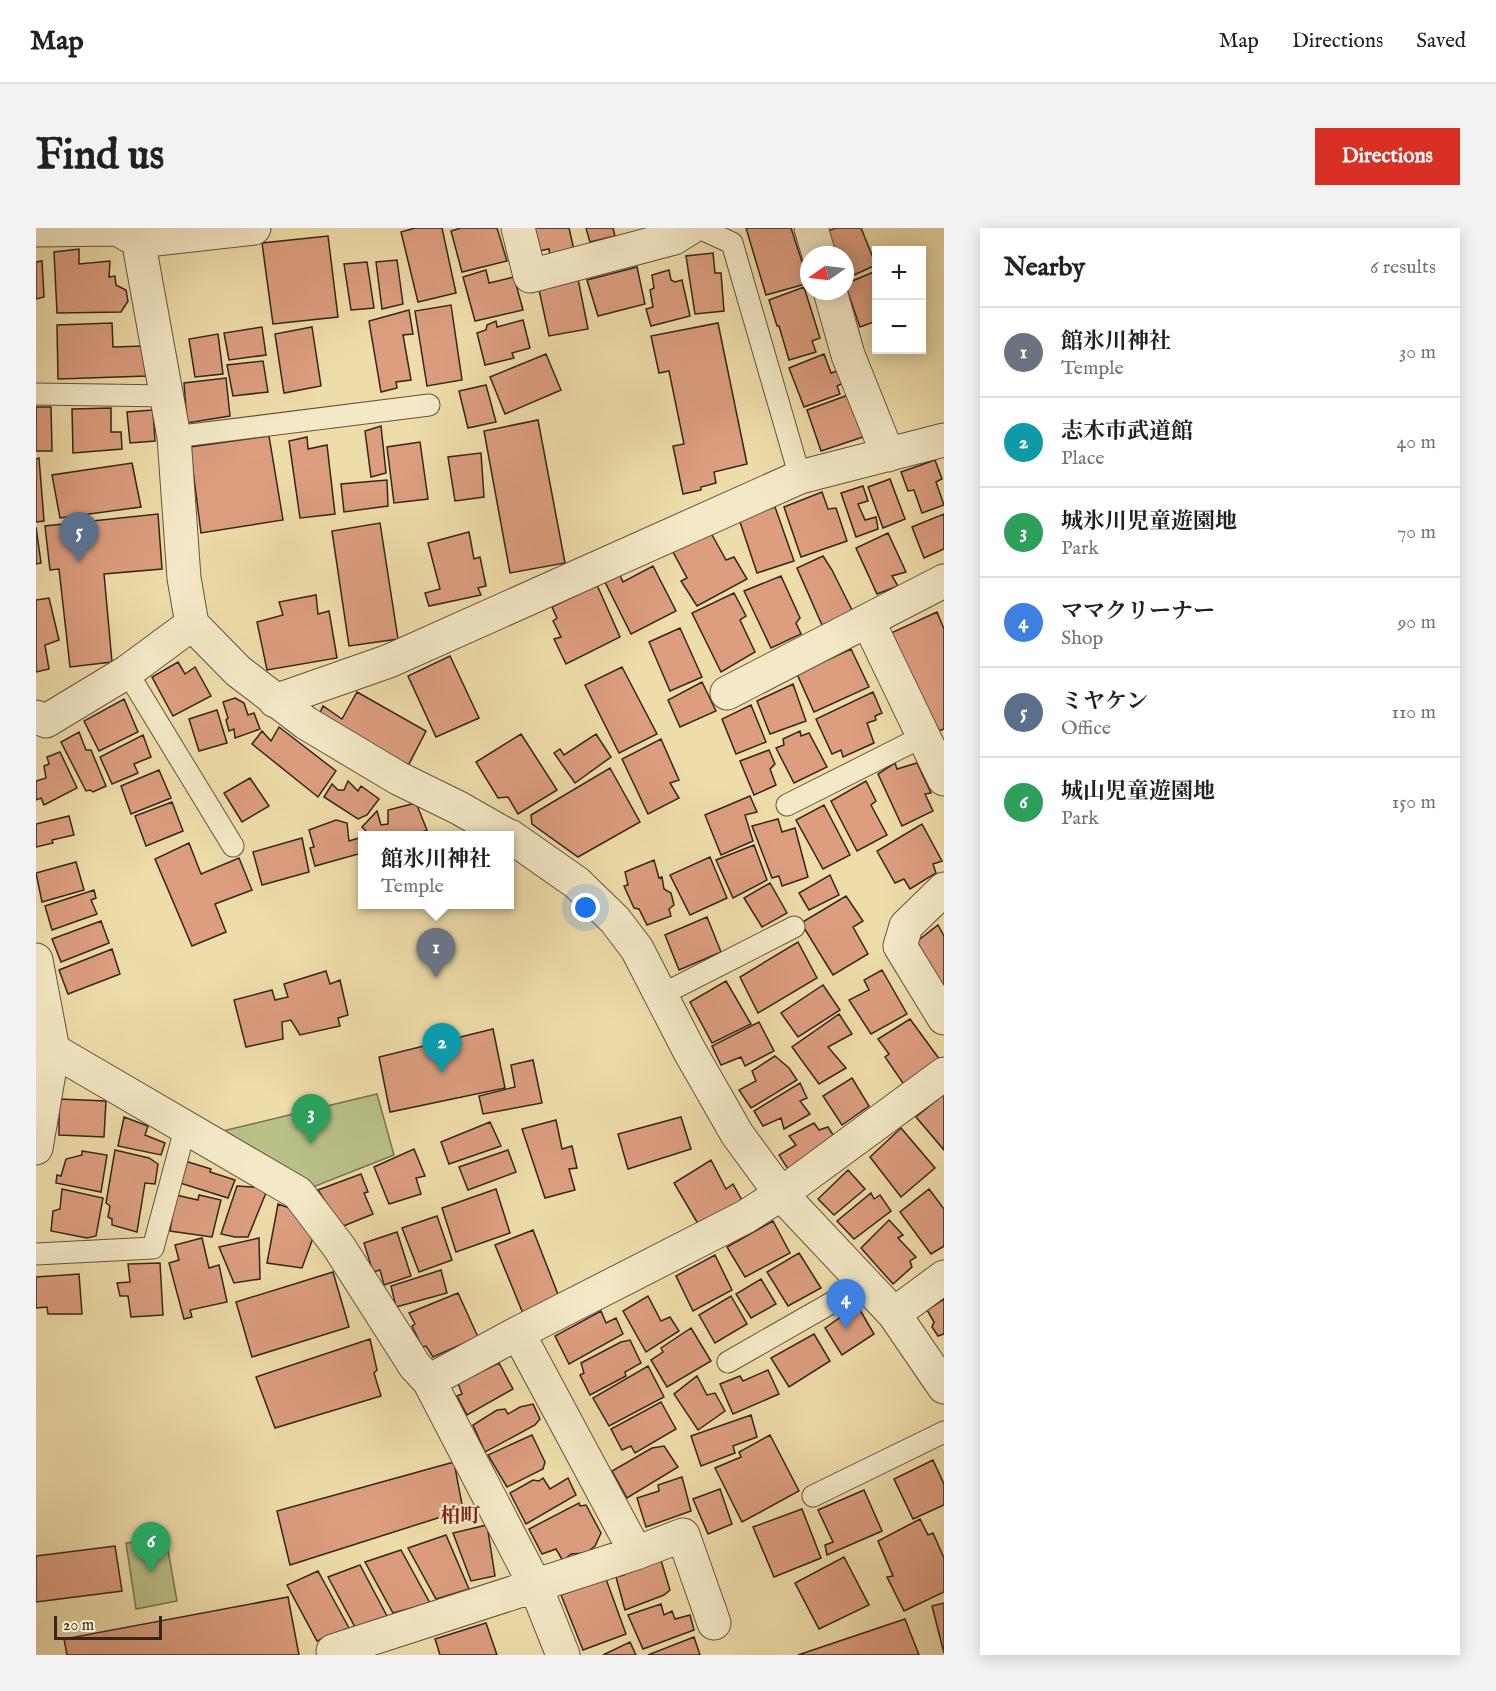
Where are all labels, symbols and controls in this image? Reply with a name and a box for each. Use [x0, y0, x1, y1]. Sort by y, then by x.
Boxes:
text: Map [30, 24, 84, 59]
text: Map [1219, 28, 1259, 55]
text: Directions [1292, 28, 1383, 55]
text: Saved [1416, 28, 1466, 55]
button: Directions [1315, 128, 1460, 185]
text: Find us [36, 130, 164, 183]
north arrow [800, 246, 854, 300]
map controls [872, 246, 926, 354]
button: + [872, 246, 926, 300]
text: Nearby [1004, 251, 1085, 284]
text: 6 results [1370, 255, 1436, 280]
button: − [872, 300, 926, 354]
text: 館氷川神社 [1061, 328, 1171, 356]
text: 1 [1020, 340, 1027, 365]
text: 30 m [1399, 340, 1436, 365]
text: Temple [1061, 356, 1124, 381]
text: 志木市武道館 [1061, 418, 1193, 446]
text: 2 [1019, 430, 1028, 455]
text: 40 m [1397, 430, 1436, 455]
text: Place [1061, 446, 1104, 471]
text: 城氷川児童遊園地 [1061, 508, 1237, 536]
pin: 5 [60, 512, 99, 562]
text: 3 [1020, 520, 1027, 545]
text: 70 m [1397, 520, 1436, 545]
text: Park [1061, 536, 1099, 561]
text: ママクリーナー [1061, 598, 1215, 626]
text: 4 [1019, 610, 1028, 635]
text: 90 m [1398, 610, 1436, 635]
text: Shop [1061, 626, 1103, 651]
text: ミヤケン [1061, 688, 1148, 716]
text: 5 [1020, 700, 1027, 725]
text: 110 m [1392, 700, 1436, 725]
text: Office [1061, 716, 1111, 741]
text: 城山児童遊園地 [1061, 778, 1215, 806]
text: 6 [1019, 790, 1028, 815]
text: 150 m [1392, 790, 1436, 815]
text: Park [1061, 806, 1099, 831]
popup [358, 831, 514, 909]
text: 館氷川神社 [381, 846, 491, 874]
text: Temple [381, 874, 444, 899]
your location [571, 893, 600, 922]
pin: 1 [416, 928, 456, 978]
pin: 2 [422, 1024, 462, 1073]
pin: 3 [292, 1094, 330, 1144]
pin: 4 [826, 1280, 866, 1329]
district label: 柏町 [440, 1504, 481, 1529]
pin: 6 [132, 1522, 170, 1572]
scale bar [54, 1613, 162, 1640]
text: 20 m [63, 1616, 94, 1636]

